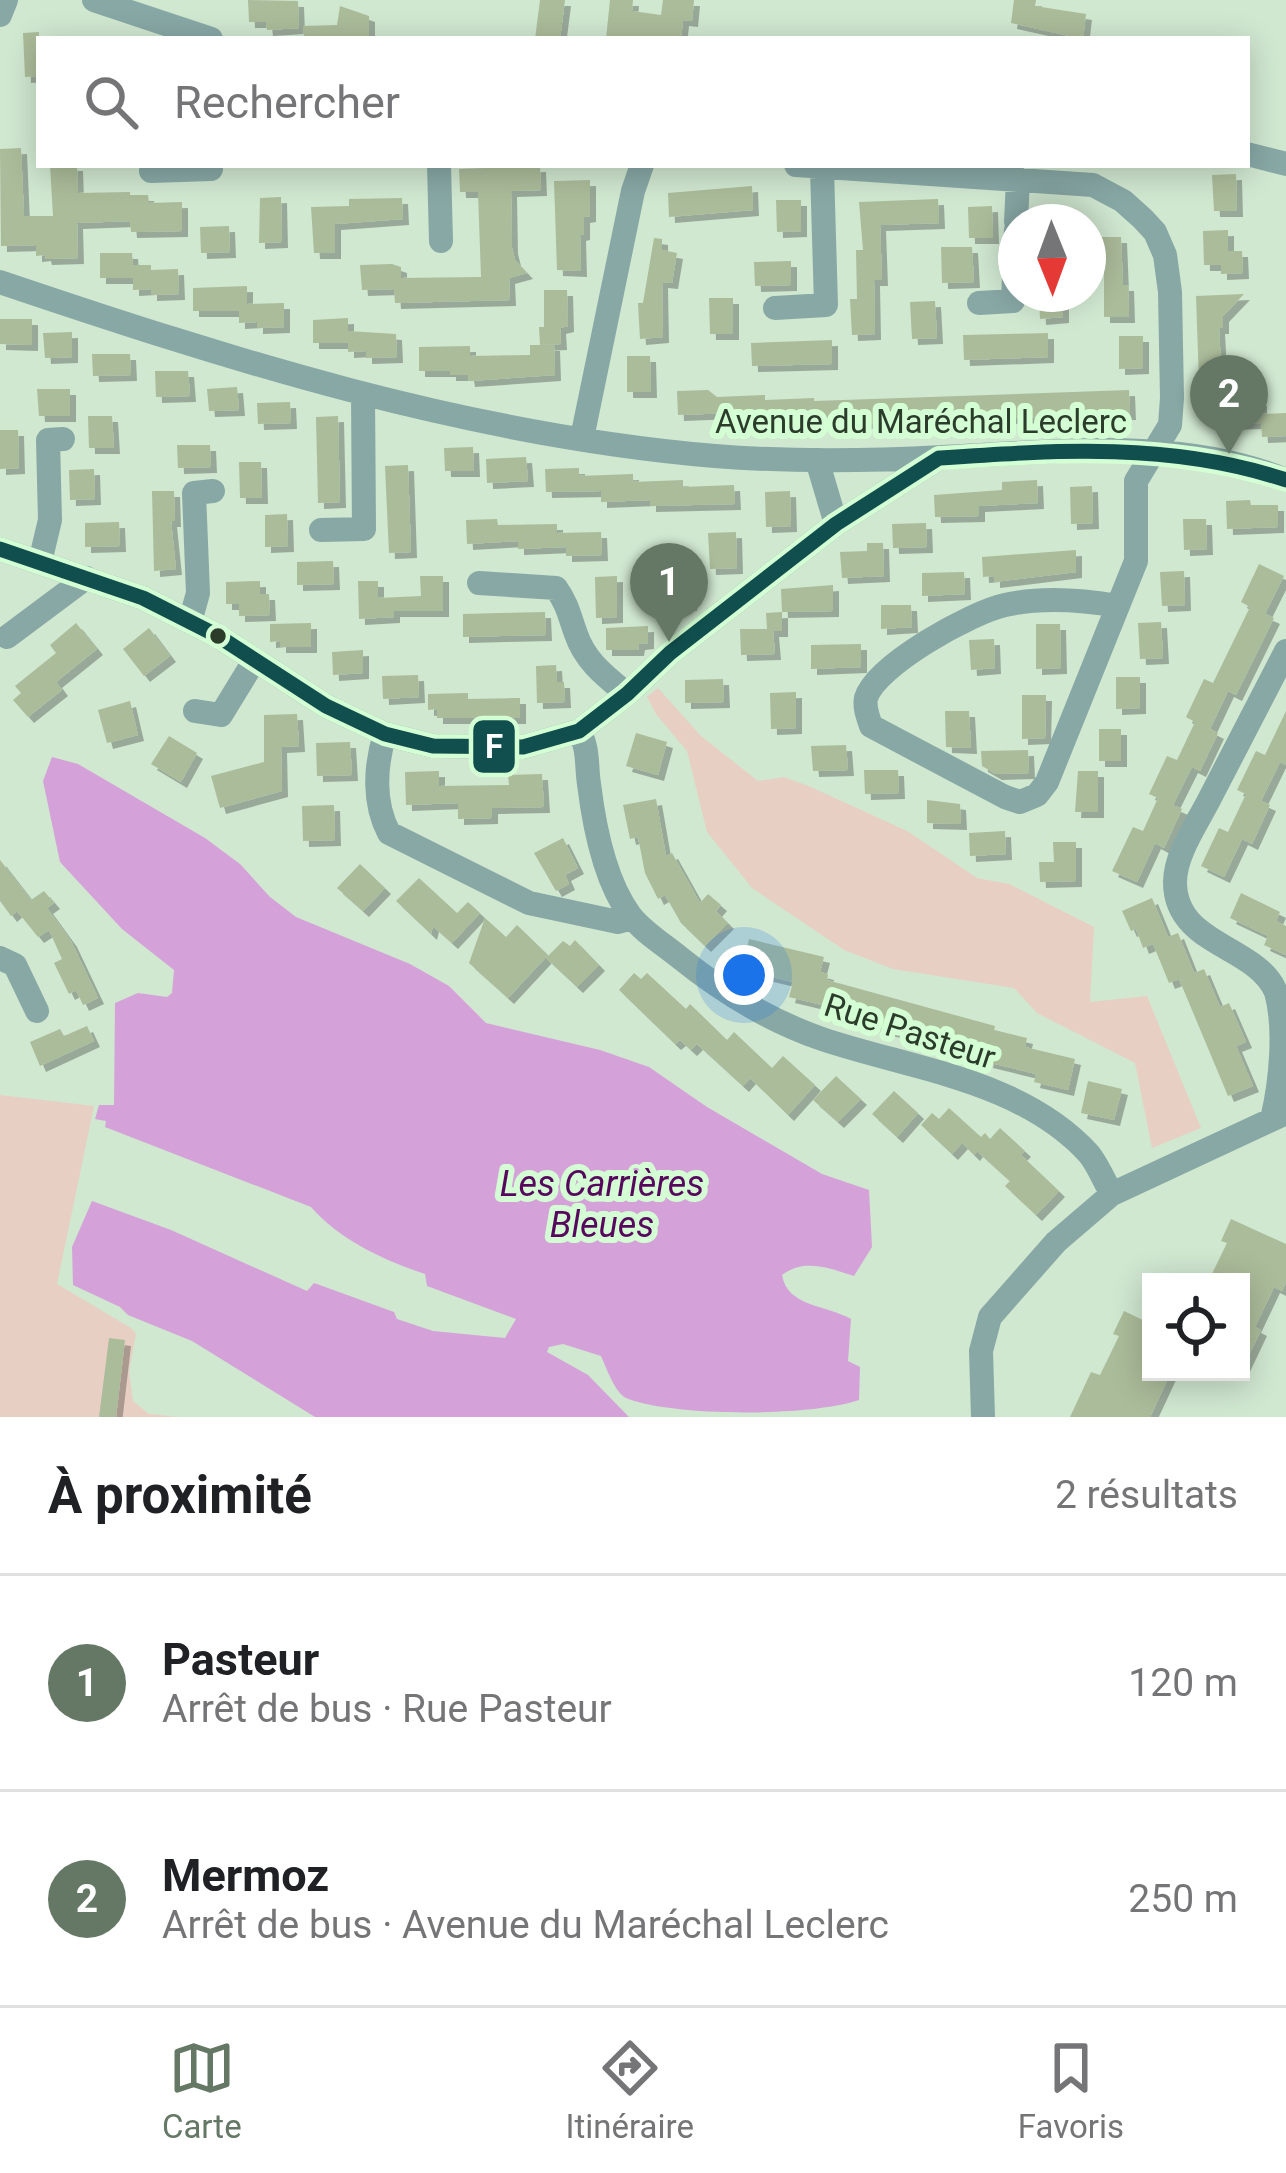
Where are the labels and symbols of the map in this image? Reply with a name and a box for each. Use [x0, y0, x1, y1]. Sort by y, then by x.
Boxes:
north arrow [998, 204, 1106, 312]
pin: 2 [1190, 355, 1268, 454]
street label: Avenue du Maréchal Leclerc [715, 402, 1127, 441]
pin: 1 [630, 543, 708, 642]
unlabelled marker [207, 625, 229, 647]
line badge: F [471, 718, 517, 775]
text: F [485, 727, 503, 766]
your location [714, 945, 774, 1005]
street label: Rue Pasteur [820, 985, 1000, 1077]
water label: Les Carrières Bleues [500, 1163, 704, 1246]

